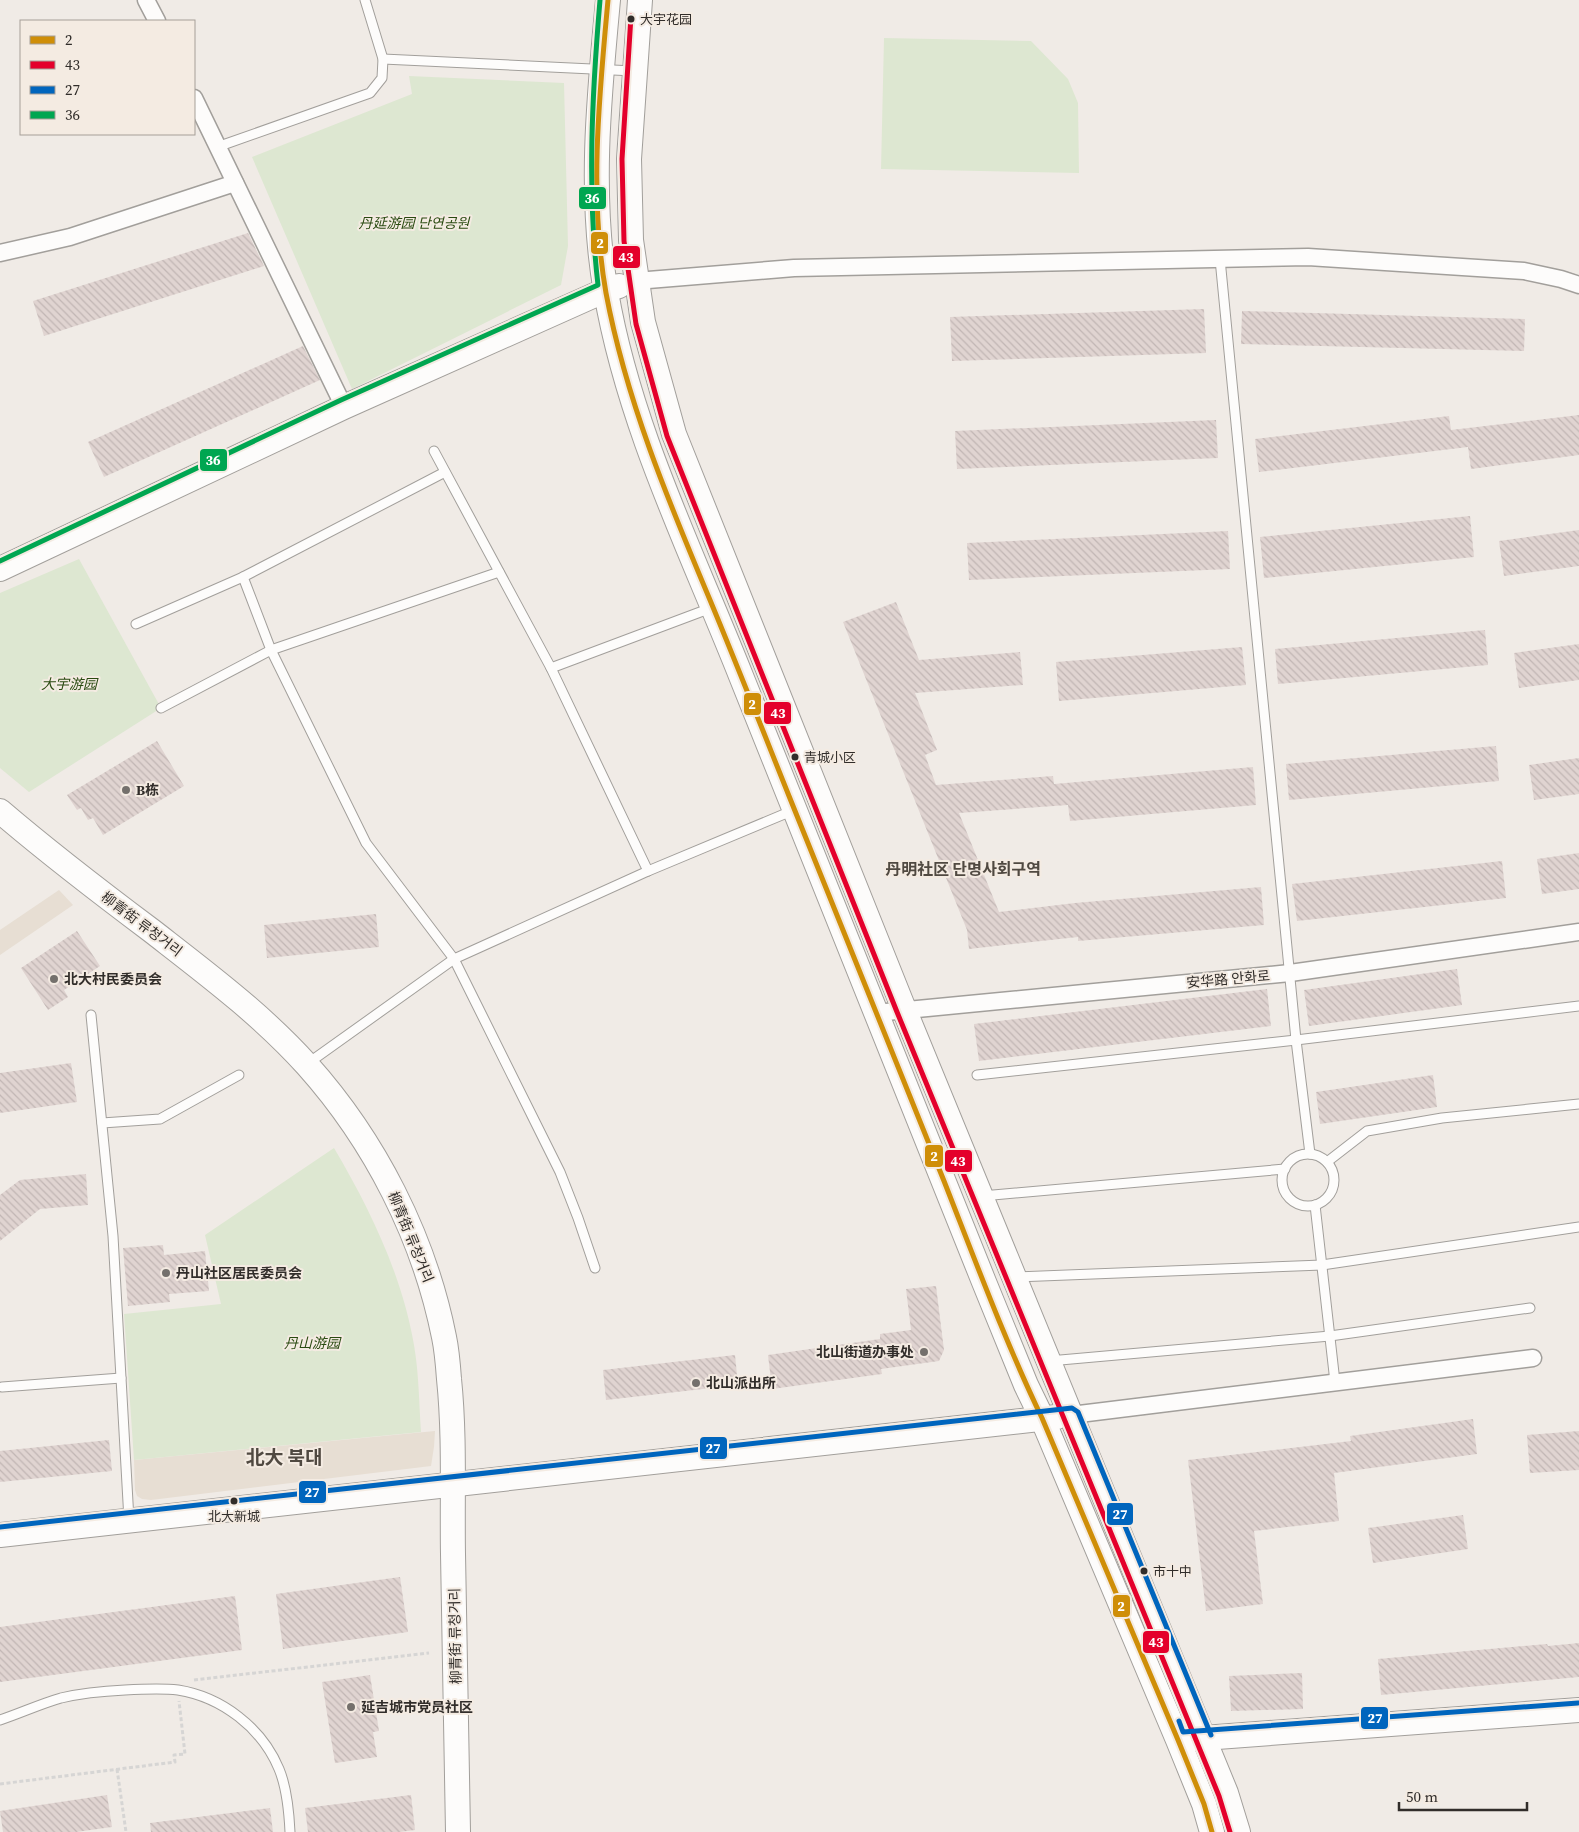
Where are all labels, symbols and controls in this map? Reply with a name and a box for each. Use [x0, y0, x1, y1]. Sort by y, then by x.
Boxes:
place label: 大宇花园 [640, 11, 692, 28]
marker: 大宇花园 [626, 14, 636, 24]
legend [20, 20, 195, 135]
text: 2 [65, 29, 73, 50]
text: 43 [65, 54, 80, 75]
text: 27 [65, 79, 80, 100]
text: 36 [65, 104, 80, 125]
line badge: 36 [578, 186, 607, 210]
text: 36 [584, 188, 600, 208]
park label: 丹延游园 단연공원 [359, 213, 471, 233]
line badge: 2 [590, 231, 609, 255]
text: 2 [596, 233, 604, 253]
line badge: 43 [612, 245, 641, 269]
text: 43 [618, 247, 634, 267]
line badge: 36 [199, 448, 228, 472]
text: 36 [205, 450, 221, 470]
park label: 大宇游园 [41, 674, 99, 694]
line badge: 2 [743, 692, 762, 716]
text: 2 [748, 694, 756, 714]
line badge: 43 [763, 701, 792, 725]
text: 43 [770, 703, 786, 723]
place label: 青城小区 [804, 749, 856, 766]
marker: 青城小区 [790, 752, 800, 762]
place label: B栋 [136, 780, 159, 800]
marker: B栋 [120, 784, 132, 796]
district label: 丹明社区 단명사회구역 [885, 858, 1041, 880]
street label: 柳青街 류청거리 [97, 887, 187, 961]
street label: 安华路 안화로 [1185, 965, 1271, 993]
place label: 北大村民委员会 [64, 969, 162, 989]
marker: 北大村民委员会 [48, 973, 60, 985]
line badge: 2 [924, 1144, 944, 1168]
text: 2 [930, 1146, 938, 1166]
line badge: 43 [944, 1149, 973, 1173]
text: 43 [950, 1151, 966, 1171]
street label: 柳青街 류청거리 [384, 1188, 438, 1286]
place label: 丹山社区居民委员会 [176, 1263, 302, 1283]
marker: 丹山社区居民委员会 [160, 1267, 172, 1279]
park label: 丹山游园 [284, 1333, 342, 1353]
place label: 北山街道办事处 [816, 1342, 914, 1362]
marker: 北山街道办事处 [918, 1346, 930, 1358]
place label: 北山派出所 [706, 1373, 776, 1393]
marker: 北山派出所 [690, 1377, 702, 1389]
line badge: 27 [699, 1436, 728, 1460]
text: 27 [705, 1438, 721, 1458]
district label: 北大 북대 [245, 1444, 323, 1470]
line badge: 27 [298, 1480, 327, 1504]
text: 27 [304, 1482, 320, 1502]
marker: 北大新城 [229, 1496, 239, 1506]
line badge: 27 [1106, 1502, 1134, 1526]
text: 27 [1112, 1504, 1128, 1524]
place label: 北大新城 [208, 1508, 260, 1525]
place label: 市十中 [1153, 1563, 1192, 1580]
marker: 市十中 [1139, 1566, 1149, 1576]
street label: 柳青街 류청거리 [444, 1587, 466, 1685]
line badge: 2 [1112, 1594, 1131, 1618]
text: 2 [1117, 1596, 1125, 1616]
line badge: 43 [1142, 1630, 1170, 1654]
text: 43 [1148, 1632, 1164, 1652]
place label: 延吉城市党员社区 [361, 1697, 473, 1717]
marker: 延吉城市党员社区 [345, 1701, 357, 1713]
line badge: 27 [1360, 1706, 1389, 1730]
text: 27 [1367, 1708, 1383, 1728]
scale bar [1399, 1780, 1526, 1812]
text: 50 m [1406, 1786, 1438, 1807]

